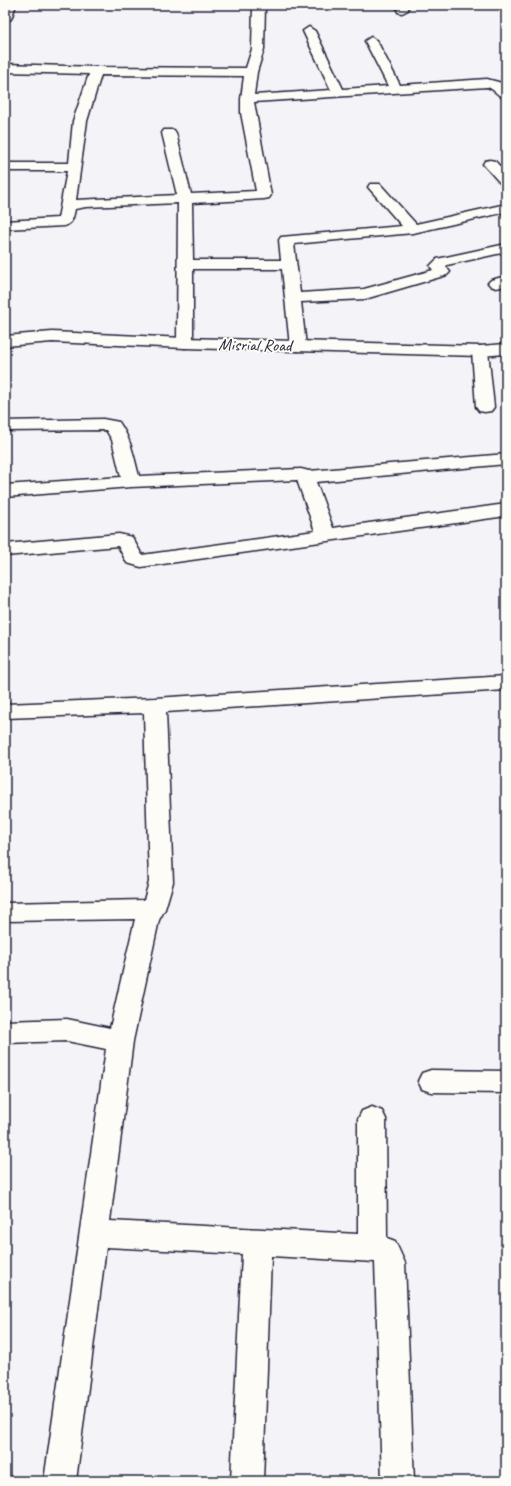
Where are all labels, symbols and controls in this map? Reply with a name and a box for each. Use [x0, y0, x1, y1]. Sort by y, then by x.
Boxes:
street label: Misrial Road [218, 334, 294, 356]

